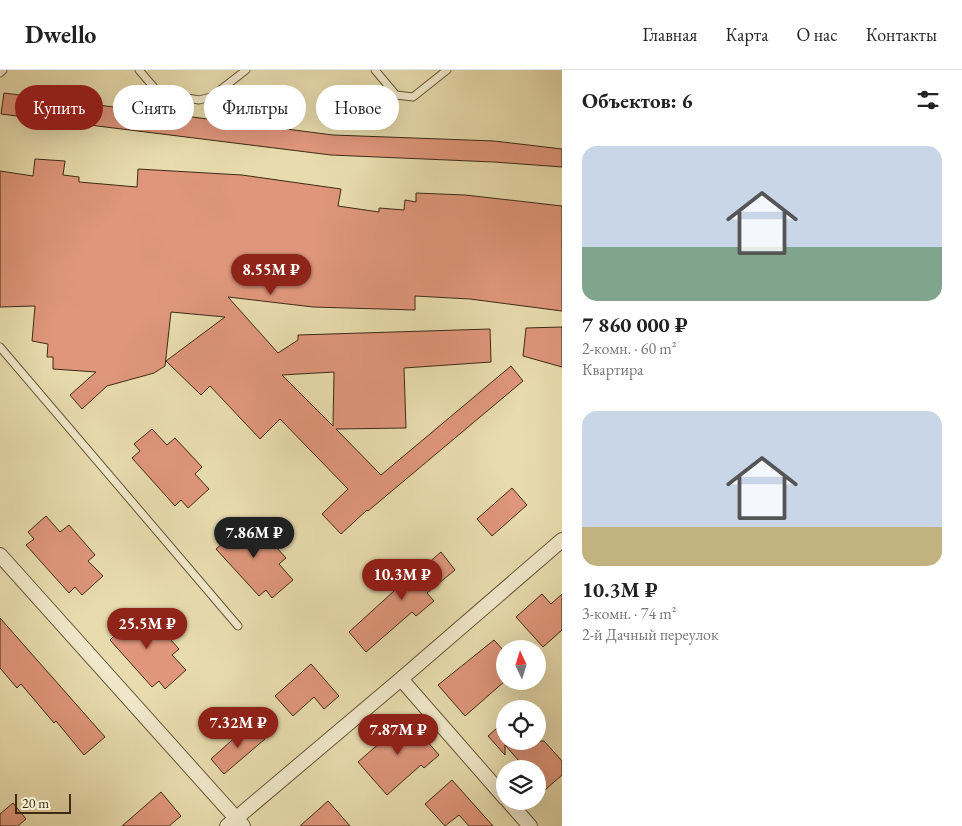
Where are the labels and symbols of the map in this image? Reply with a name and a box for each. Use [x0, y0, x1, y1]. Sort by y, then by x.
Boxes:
pin: 8.55M ₽ [225, 254, 317, 296]
pin: 7.86M ₽ [208, 516, 300, 559]
pin: 10.3M ₽ [356, 558, 448, 601]
pin: 25.5M ₽ [101, 608, 193, 650]
north arrow [496, 640, 546, 690]
pin: 7.32M ₽ [192, 706, 284, 749]
pin: 7.87M ₽ [352, 714, 444, 756]
scale bar [15, 791, 71, 814]

